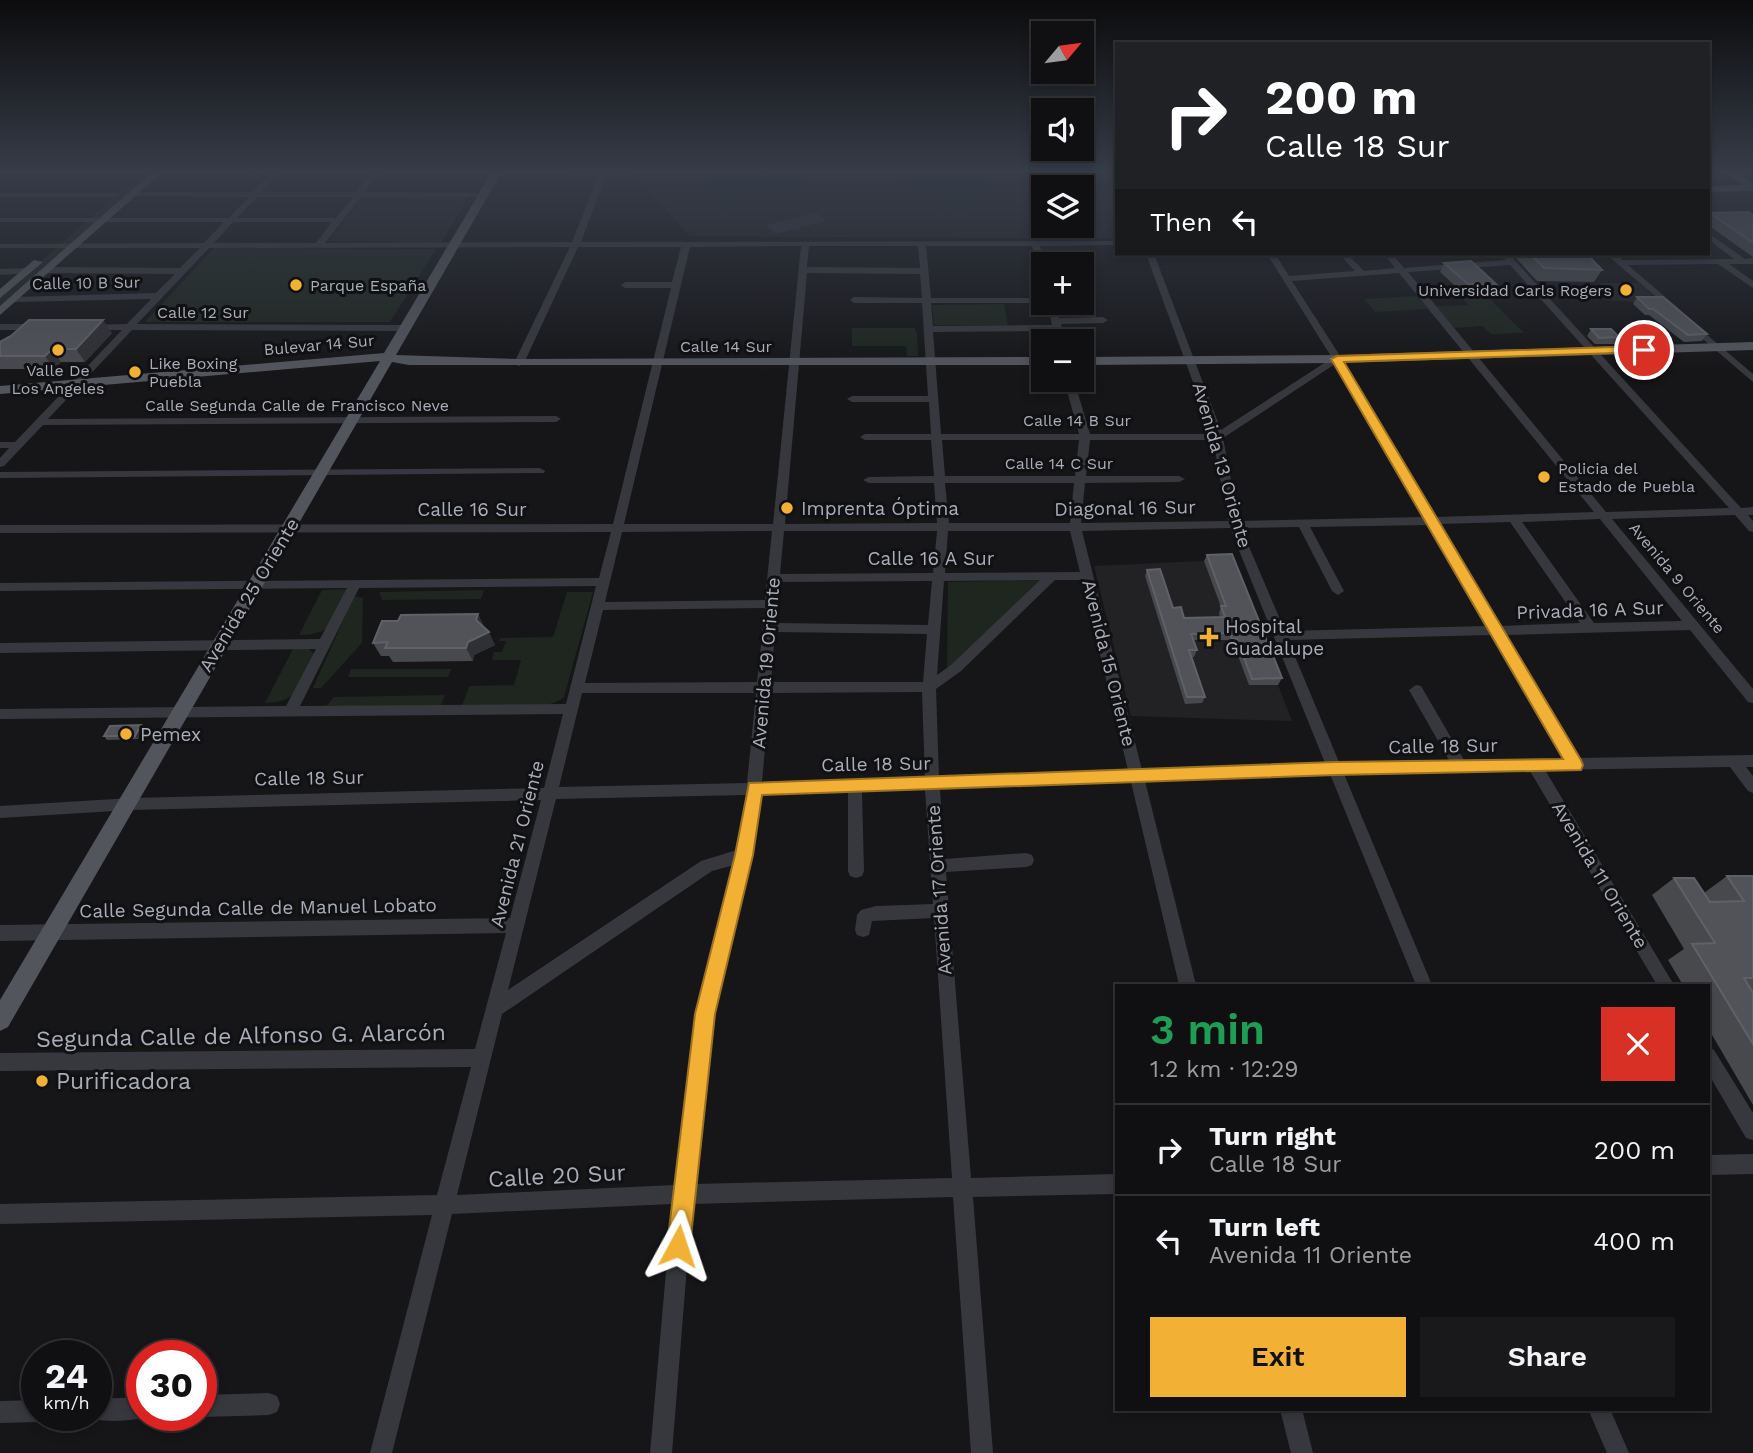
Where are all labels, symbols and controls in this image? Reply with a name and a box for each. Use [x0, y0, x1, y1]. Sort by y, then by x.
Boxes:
north arrow [1031, 21, 1094, 84]
map controls [1031, 21, 1094, 392]
text: 200 m [1265, 68, 1417, 126]
icon: right [1150, 70, 1241, 161]
button: sound [1031, 98, 1094, 161]
text: Calle 18 Sur [1265, 127, 1450, 165]
button: layers [1031, 175, 1094, 238]
icon: left [1226, 203, 1264, 241]
text: Then [1150, 207, 1212, 237]
button: + [1031, 252, 1094, 315]
street label: Calle 10 B Sur [32, 273, 141, 293]
place label: Parque España [310, 276, 426, 295]
marker: Parque España [288, 277, 304, 293]
place label: Universidad Carls Rogers [1418, 281, 1612, 300]
marker: Universidad Carls Rogers [1618, 282, 1634, 298]
street label: Calle 12 Sur [157, 303, 249, 322]
pin [1614, 320, 1674, 380]
button: − [1031, 329, 1094, 392]
street label: Bulevar 14 Sur [263, 331, 375, 359]
icon: arrive [1625, 331, 1663, 369]
street label: Calle 14 Sur [680, 337, 773, 356]
marker: Valle De Los Angeles [50, 342, 66, 358]
place label: Like Boxing Puebla [149, 354, 238, 391]
place label: Valle De Los Angeles [12, 361, 104, 398]
marker: Like Boxing Puebla [127, 364, 143, 380]
street label: Avenida 13 Oriente [1187, 379, 1257, 551]
street label: Calle Segunda Calle de Francisco Neve [145, 396, 449, 415]
street label: Calle 14 B Sur [1023, 411, 1132, 430]
street label: Calle 14 C Sur [1005, 454, 1114, 473]
place label: Policia del Estado de Puebla [1558, 459, 1695, 496]
marker: Policia del Estado de Puebla [1536, 469, 1552, 485]
street label: Diagonal 16 Sur [1054, 495, 1196, 521]
place label: Imprenta Óptima [801, 497, 959, 520]
street label: Calle 16 Sur [417, 498, 527, 521]
marker: Imprenta Óptima [779, 500, 795, 516]
street label: Avenida 25 Oriente [194, 514, 304, 676]
street label: Avenida 9 Oriente [1625, 519, 1729, 637]
street label: Calle 16 A Sur [868, 547, 995, 570]
street label: Avenida 19 Oriente [747, 576, 785, 750]
street label: Avenida 15 Oriente [1077, 577, 1141, 749]
street label: Privada 16 A Sur [1516, 596, 1664, 624]
place label: Hospital Guadalupe [1225, 615, 1324, 660]
marker: Hospital Guadalupe [1199, 627, 1219, 647]
place label: Pemex [140, 723, 201, 746]
marker: Pemex [118, 726, 134, 742]
street label: Calle 18 Sur [1388, 734, 1498, 758]
street label: Calle 18 Sur [821, 752, 931, 776]
street label: Avenida 21 Oriente [485, 758, 549, 930]
street label: Calle 18 Sur [254, 766, 364, 790]
street label: Avenida 11 Oriente [1547, 797, 1653, 953]
street label: Avenida 17 Oriente [922, 804, 956, 976]
street label: Calle Segunda Calle de Manuel Lobato [79, 893, 437, 923]
text: 3 min [1150, 1005, 1265, 1054]
button: close [1601, 1007, 1675, 1081]
street label: Segunda Calle de Alfonso G. Alarcón [36, 1019, 446, 1053]
text: 1.2 km · 12:29 [1150, 1056, 1299, 1083]
place label: Purificadora [56, 1068, 191, 1095]
marker: Purificadora [34, 1073, 50, 1089]
text: Turn right [1209, 1121, 1336, 1151]
icon: right [1150, 1131, 1188, 1169]
text: 200 m [1594, 1135, 1675, 1165]
text: Calle 18 Sur [1209, 1151, 1342, 1178]
street label: Calle 20 Sur [488, 1159, 626, 1193]
position arrow [641, 1209, 715, 1283]
text: Turn left [1209, 1212, 1320, 1242]
icon: left [1150, 1222, 1188, 1260]
text: 400 m [1593, 1226, 1675, 1256]
text: Avenida 11 Oriente [1209, 1242, 1412, 1269]
button: Exit [1150, 1317, 1406, 1397]
button: Share [1420, 1317, 1675, 1397]
speed limit sign: 30 [126, 1340, 217, 1431]
text: 24 [45, 1355, 88, 1397]
text: km/h [43, 1392, 90, 1413]

